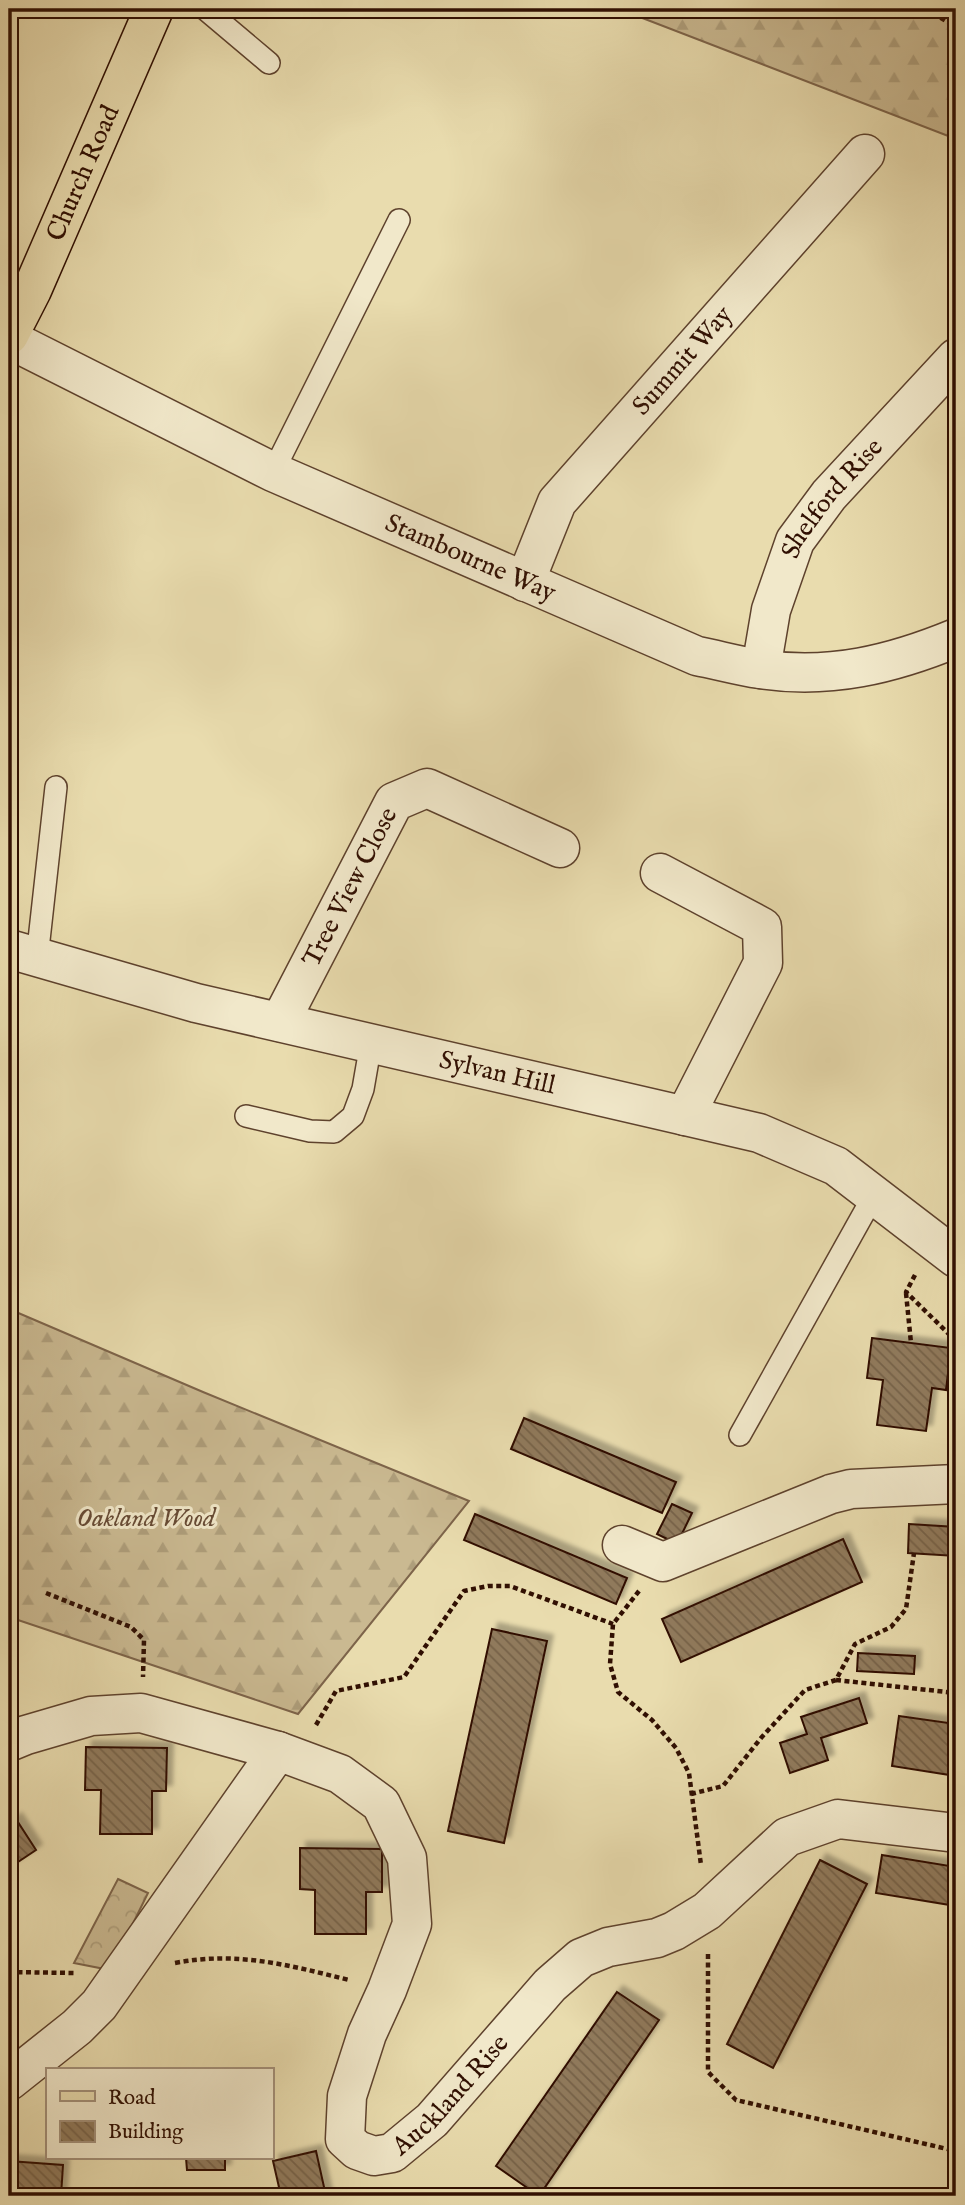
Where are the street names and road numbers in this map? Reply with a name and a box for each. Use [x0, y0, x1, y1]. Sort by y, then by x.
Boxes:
street label: Church Road [39, 100, 127, 246]
street label: Summit Way [625, 299, 740, 422]
street label: Shelford Rise [774, 431, 890, 562]
street label: Stambourne Way [380, 506, 561, 609]
street label: Tree View Close [295, 802, 405, 972]
street label: Sylvan Hill [436, 1043, 560, 1102]
street label: Auckland Rise [384, 2027, 516, 2163]

